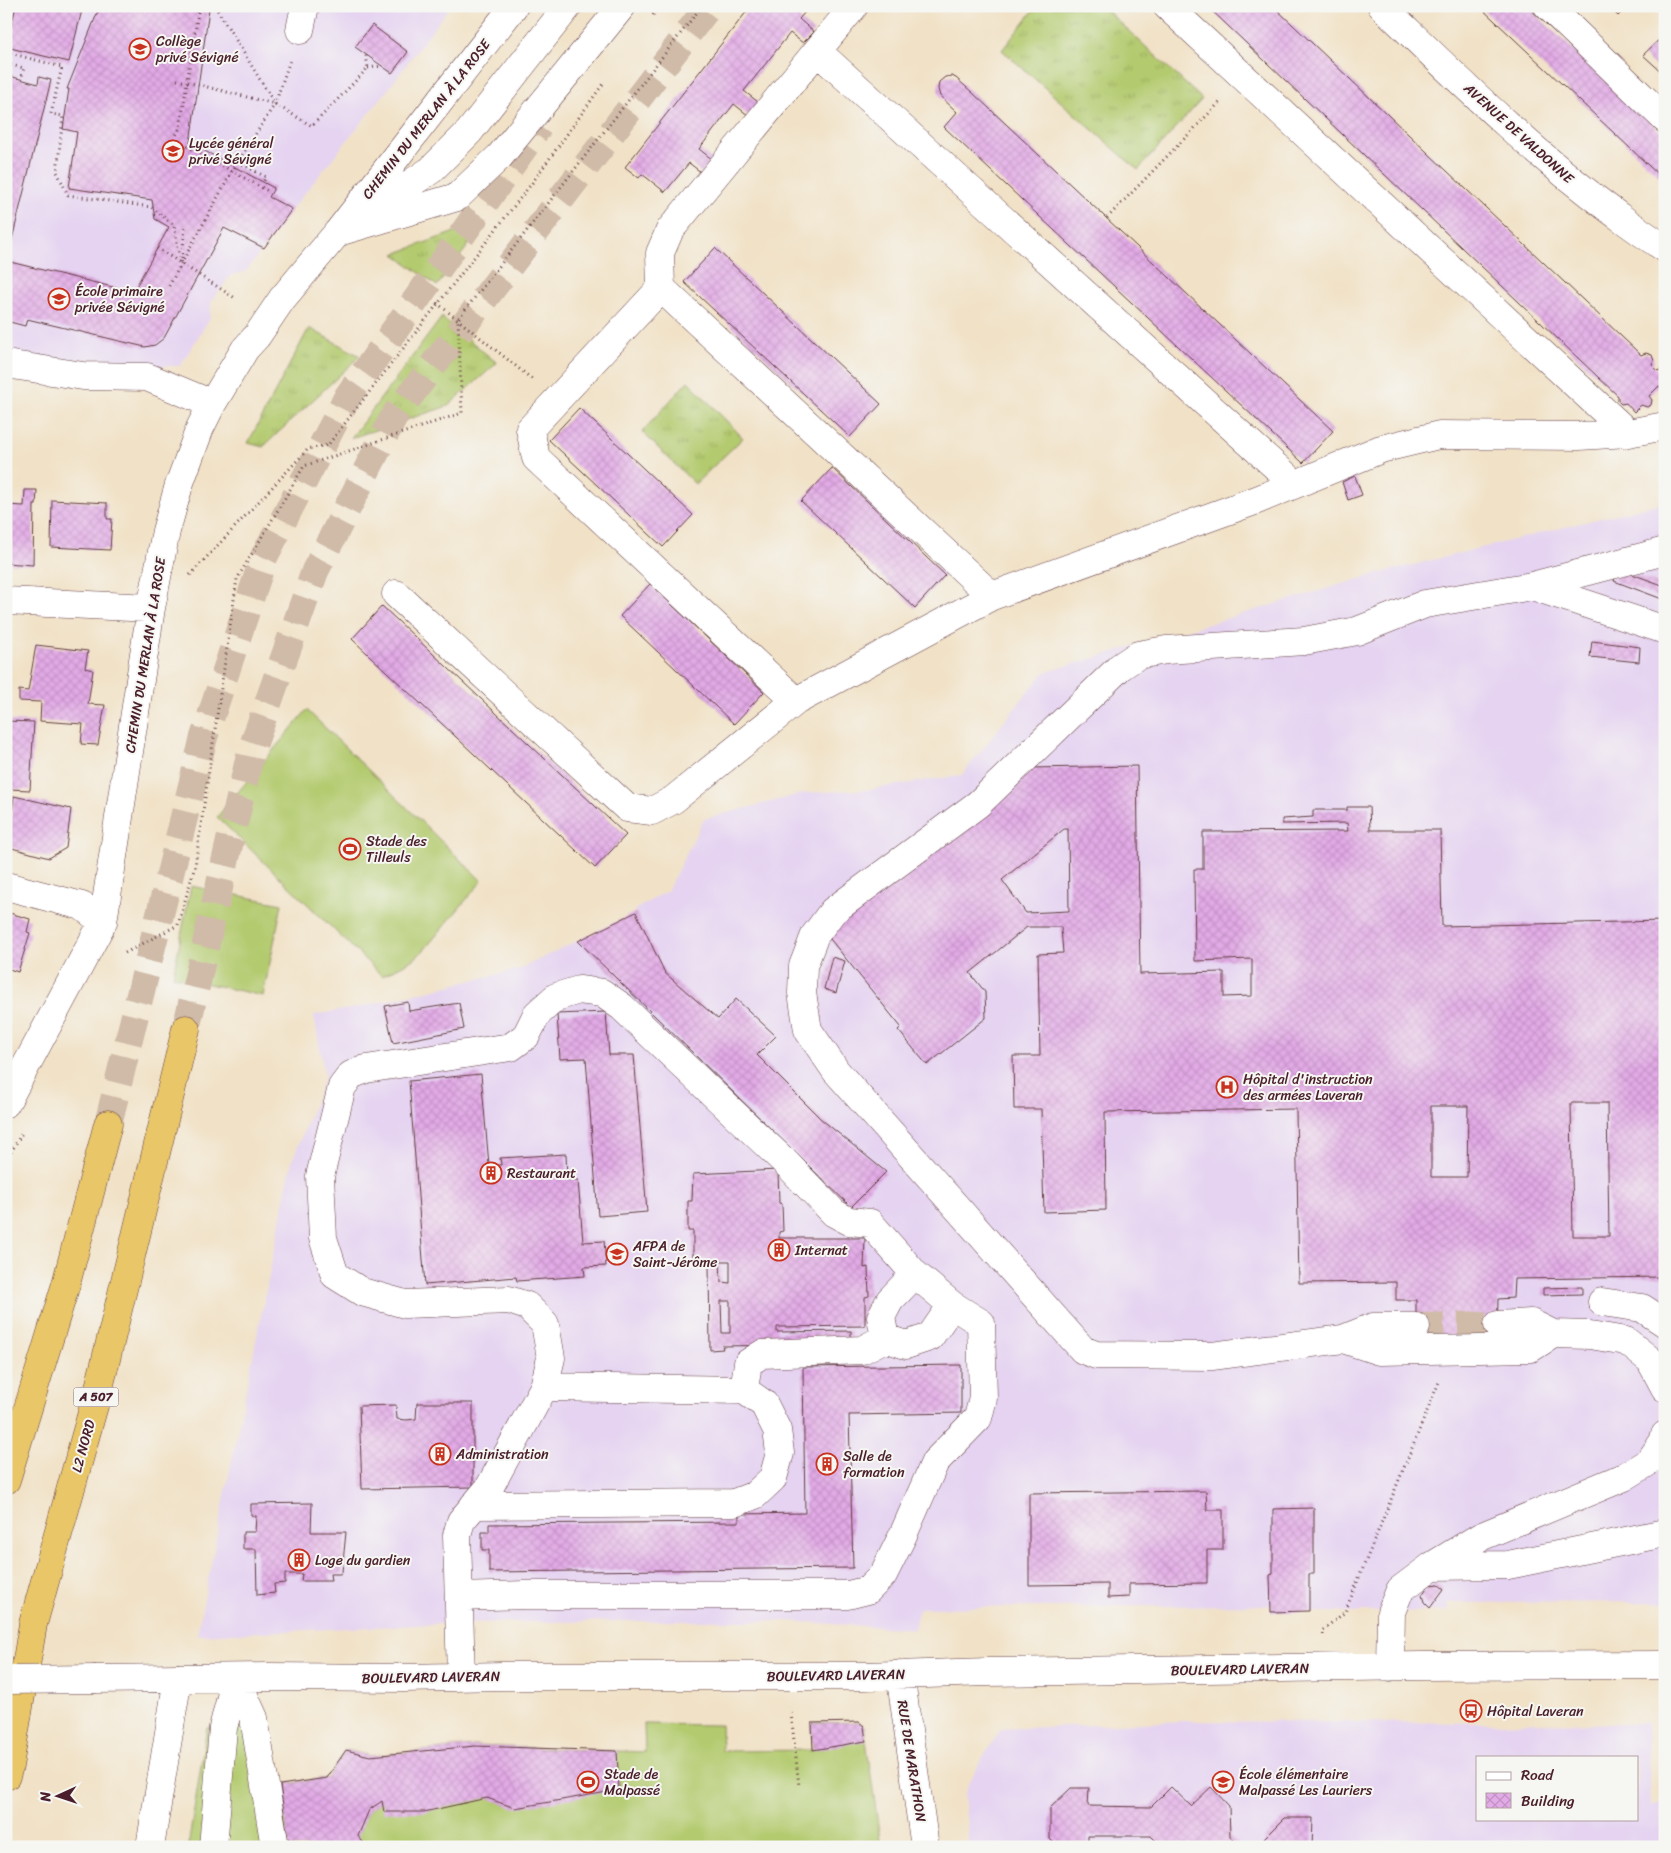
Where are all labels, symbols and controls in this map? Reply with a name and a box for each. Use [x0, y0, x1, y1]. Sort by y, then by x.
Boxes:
place label: Collège privé Sévigné [155, 29, 239, 70]
street label: CHEMIN DU MERLAN À LA ROSE [356, 33, 498, 205]
school or university icon: Collège privé Sévigné [128, 37, 152, 61]
street label: AVENUE DE VALDONNE [1457, 76, 1581, 191]
place label: Lycée général privé Sévigné [188, 131, 275, 172]
school or university icon: Lycée général privé Sévigné [161, 139, 185, 163]
place label: École primaire privée Sévigné [74, 279, 165, 320]
school or university icon: École primaire privée Sévigné [47, 287, 71, 311]
street label: CHEMIN DU MERLAN À LA ROSE [118, 554, 173, 755]
place label: Stade des Tilleuls [366, 829, 427, 870]
sports icon: Stade des Tilleuls [338, 837, 362, 861]
place label: Hôpital d'instruction des armées Laveran [1243, 1067, 1373, 1108]
hospital icon: Hôpital d'instruction des armées Laveran [1215, 1075, 1239, 1099]
building icon: Restaurant [479, 1161, 503, 1185]
place label: Restaurant [507, 1161, 576, 1186]
place label: AFPA de Saint-Jérôme [632, 1234, 717, 1275]
building icon: Internat [767, 1238, 791, 1262]
place label: Internat [794, 1238, 848, 1263]
school or university icon: AFPA de Saint-Jérôme [605, 1242, 629, 1266]
road number: A 507 [74, 1388, 118, 1406]
street label: L2 NORD [64, 1416, 103, 1475]
building icon: Administration [428, 1442, 452, 1466]
place label: Administration [455, 1442, 549, 1467]
place label: Salle de formation [843, 1444, 905, 1485]
building icon: Salle de formation [815, 1452, 839, 1476]
building icon: Loge du gardien [287, 1548, 311, 1572]
place label: Loge du gardien [315, 1548, 411, 1573]
street label: BOULEVARD LAVERAN [1171, 1656, 1310, 1683]
street label: BOULEVARD LAVERAN [767, 1662, 906, 1689]
street label: BOULEVARD LAVERAN [362, 1664, 501, 1691]
street label: RUE DE MARATHON [890, 1698, 934, 1824]
bus stop icon: Hôpital Laveran [1459, 1699, 1483, 1723]
place label: Hôpital Laveran [1487, 1699, 1584, 1724]
legend [1476, 1756, 1638, 1820]
place label: Stade de Malpassé [604, 1762, 660, 1803]
place label: École élémentaire Malpassé Les Lauriers [1239, 1762, 1373, 1803]
text: Road [1521, 1762, 1554, 1788]
north arrow [32, 1770, 82, 1820]
sports icon: Stade de Malpassé [576, 1770, 600, 1794]
school or university icon: École élémentaire Malpassé Les Lauriers [1211, 1770, 1235, 1794]
text: Building [1521, 1788, 1575, 1814]
text: N [33, 1791, 58, 1803]

